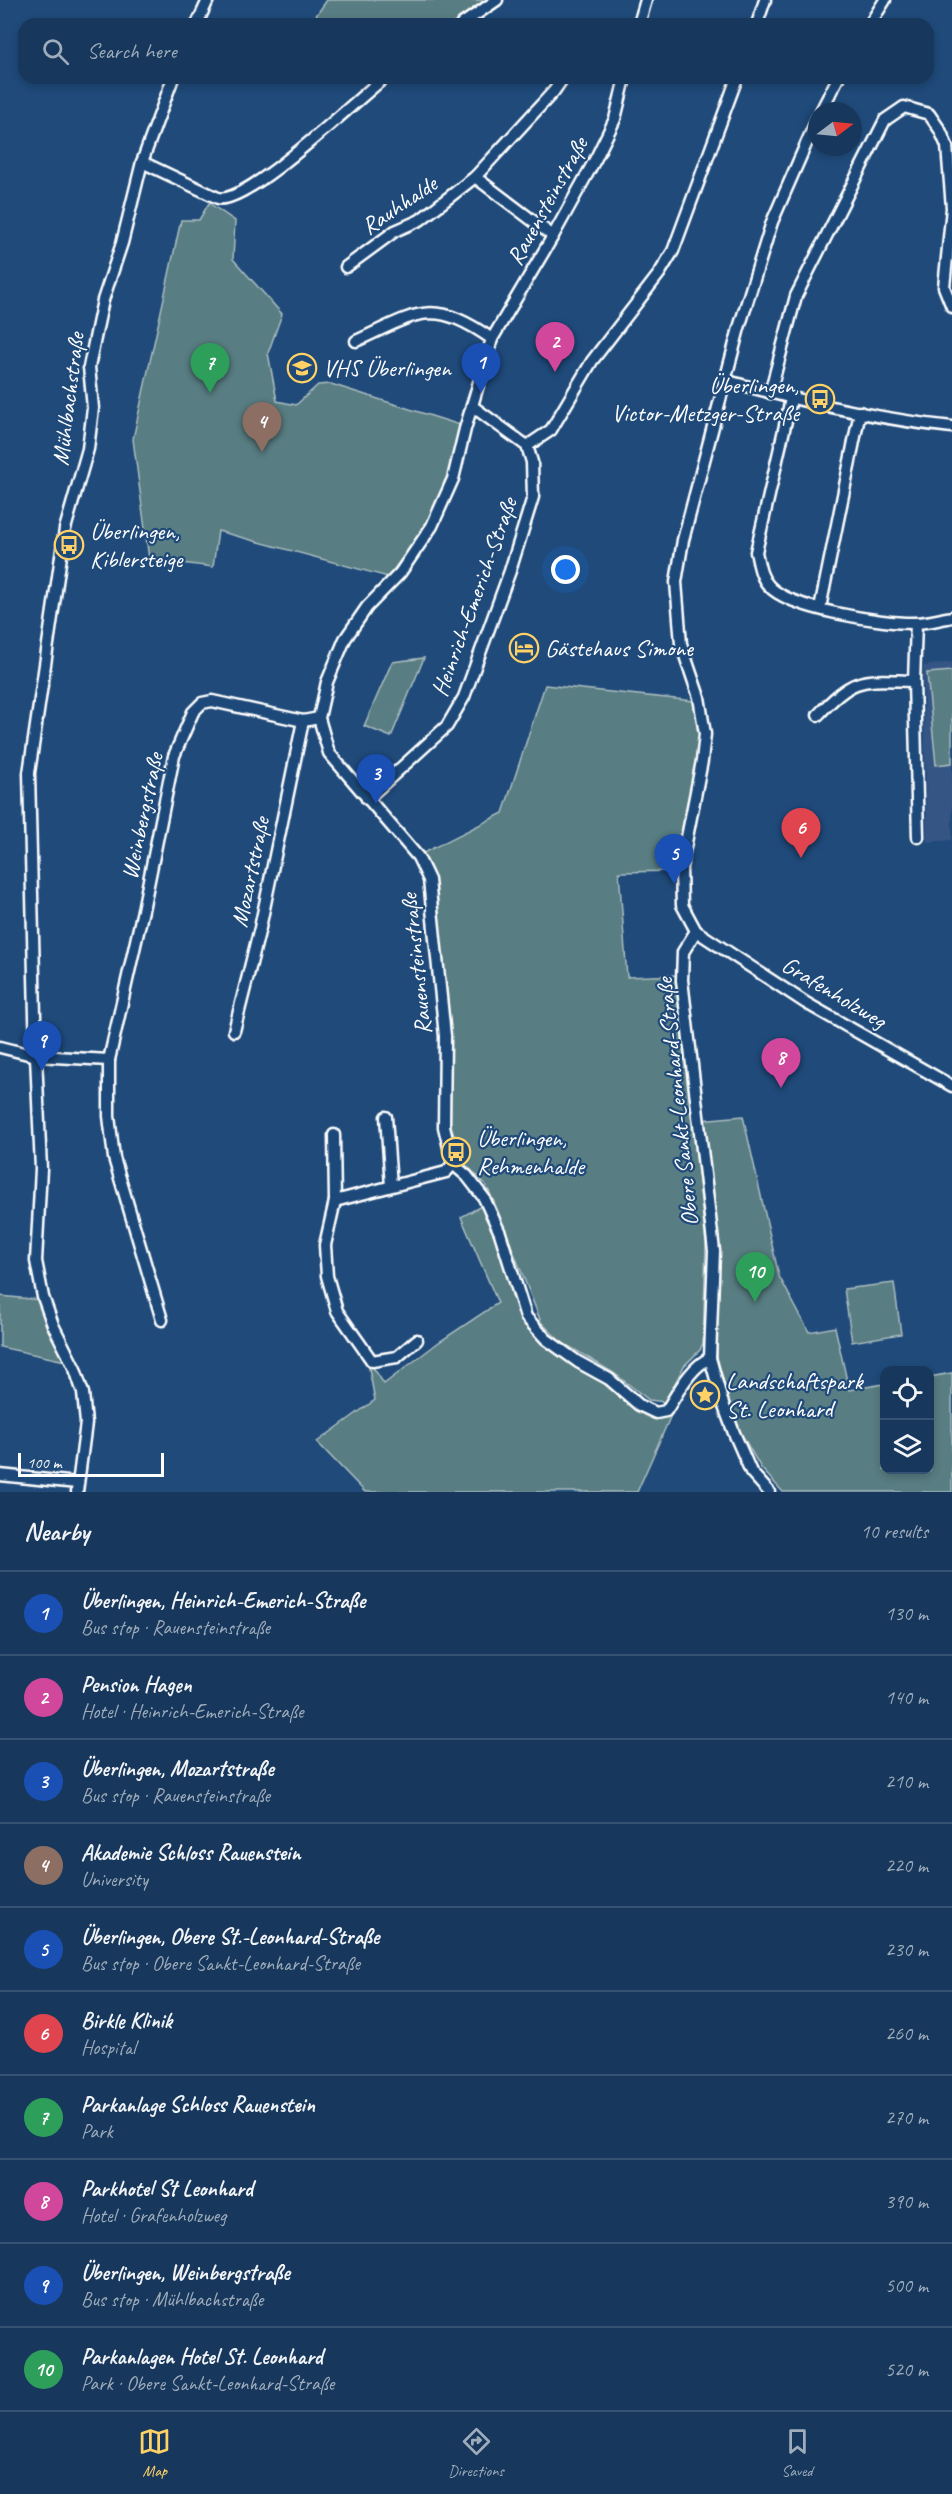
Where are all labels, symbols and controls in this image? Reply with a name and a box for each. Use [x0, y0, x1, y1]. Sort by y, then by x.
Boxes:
search box [18, 18, 934, 84]
icon: search [39, 35, 72, 68]
text: Search here [87, 37, 177, 65]
north arrow [808, 102, 862, 156]
street label: Rauensteinstraße [500, 130, 596, 270]
street label: Rauhhalde [355, 168, 445, 241]
pin: 2 [536, 322, 574, 372]
street label: Mühlbachstraße [45, 329, 91, 467]
pin: 7 [190, 344, 230, 393]
pin: 1 [462, 344, 500, 393]
school or university icon: VHS Überlingen [286, 352, 318, 384]
place label: VHS Überlingen [323, 353, 452, 383]
place label: Überlingen, Victor-Metzger-Straße [611, 370, 801, 428]
bus stop icon: Überlingen, Victor-Metzger-Straße [804, 383, 836, 415]
pin: 4 [242, 402, 282, 452]
street label: Heinrich-Emerich-Straße [424, 492, 525, 700]
place label: Überlingen, Kiblersteige [90, 516, 185, 574]
bus stop icon: Überlingen, Kiblersteige [53, 529, 85, 561]
your location [551, 555, 580, 584]
hotel icon: Gästehaus Simone [508, 632, 540, 664]
place label: Gästehaus Simone [545, 633, 695, 663]
street label: Weinbergstraße [114, 748, 170, 882]
pin: 3 [356, 754, 395, 804]
pin: 6 [782, 808, 820, 858]
street label: Mozartstraße [224, 812, 277, 930]
pin: 5 [654, 834, 694, 884]
street label: Rauensteinstraße [393, 890, 438, 1036]
street label: Grafenholzweg [776, 949, 894, 1036]
street label: Obere Sankt-Leonhard-Straße [649, 974, 705, 1228]
pin: 9 [22, 1022, 62, 1071]
pin: 8 [762, 1038, 800, 1088]
place label: Überlingen, Rehmenhalde [477, 1123, 586, 1181]
bus stop icon: Überlingen, Rehmenhalde [440, 1136, 472, 1168]
pin: 10 [736, 1252, 774, 1302]
place label: Landschaftspark St. Leonhard [726, 1366, 865, 1424]
map controls [880, 1366, 934, 1474]
button: locate [880, 1366, 934, 1420]
place icon: Landschaftspark St. Leonhard [689, 1379, 721, 1411]
button: layers [880, 1420, 934, 1474]
scale bar [18, 1450, 164, 1478]
text: 100 m [27, 1453, 61, 1473]
text: Nearby [24, 1515, 89, 1548]
text: 10 results [860, 1519, 928, 1544]
text: Überlingen, Heinrich-Emerich-Straße [81, 1587, 365, 1615]
text: 1 [39, 1601, 48, 1626]
text: 130 m [885, 1601, 928, 1626]
text: Bus stop · Rauensteinstraße [81, 1615, 270, 1640]
text: Pension Hagen [81, 1671, 192, 1699]
text: 2 [39, 1685, 48, 1710]
text: 140 m [885, 1685, 928, 1710]
text: Hotel · Heinrich-Emerich-Straße [81, 1699, 304, 1724]
text: Überlingen, Mozartstraße [81, 1755, 273, 1783]
text: 3 [39, 1769, 48, 1794]
text: 210 m [885, 1769, 928, 1794]
text: Bus stop · Rauensteinstraße [81, 1783, 270, 1808]
text: Akademie Schloss Rauenstein [81, 1839, 301, 1867]
text: 4 [39, 1853, 48, 1878]
text: 220 m [885, 1853, 928, 1878]
text: University [81, 1867, 148, 1892]
text: Überlingen, Obere St.-Leonhard-Straße [81, 1923, 379, 1951]
text: 5 [39, 1937, 48, 1962]
text: 230 m [885, 1937, 928, 1962]
text: Bus stop · Obere Sankt-Leonhard-Straße [81, 1951, 360, 1976]
text: Birkle Klinik [81, 2007, 172, 2035]
text: 6 [39, 2021, 48, 2046]
text: 260 m [885, 2021, 928, 2046]
text: Hospital [81, 2035, 136, 2060]
text: Parkanlage Schloss Rauenstein [81, 2091, 315, 2119]
text: 7 [39, 2105, 48, 2130]
text: 270 m [885, 2105, 928, 2130]
text: Park [81, 2119, 113, 2144]
text: Parkhotel St Leonhard [81, 2175, 253, 2203]
text: 8 [39, 2189, 48, 2214]
text: 390 m [885, 2189, 928, 2214]
text: Hotel · Grafenholzweg [81, 2203, 226, 2228]
text: Überlingen, Weinbergstraße [81, 2259, 290, 2287]
text: 9 [39, 2273, 48, 2298]
text: 500 m [885, 2273, 928, 2298]
text: Bus stop · Mühlbachstraße [81, 2287, 263, 2312]
text: Parkanlagen Hotel St. Leonhard [81, 2343, 323, 2371]
text: 10 [35, 2357, 53, 2382]
text: 520 m [885, 2357, 928, 2382]
text: Park · Obere Sankt-Leonhard-Straße [81, 2371, 334, 2396]
tab: Map [138, 2425, 171, 2481]
tab: Directions [448, 2425, 504, 2481]
tab: Saved [781, 2425, 814, 2481]

